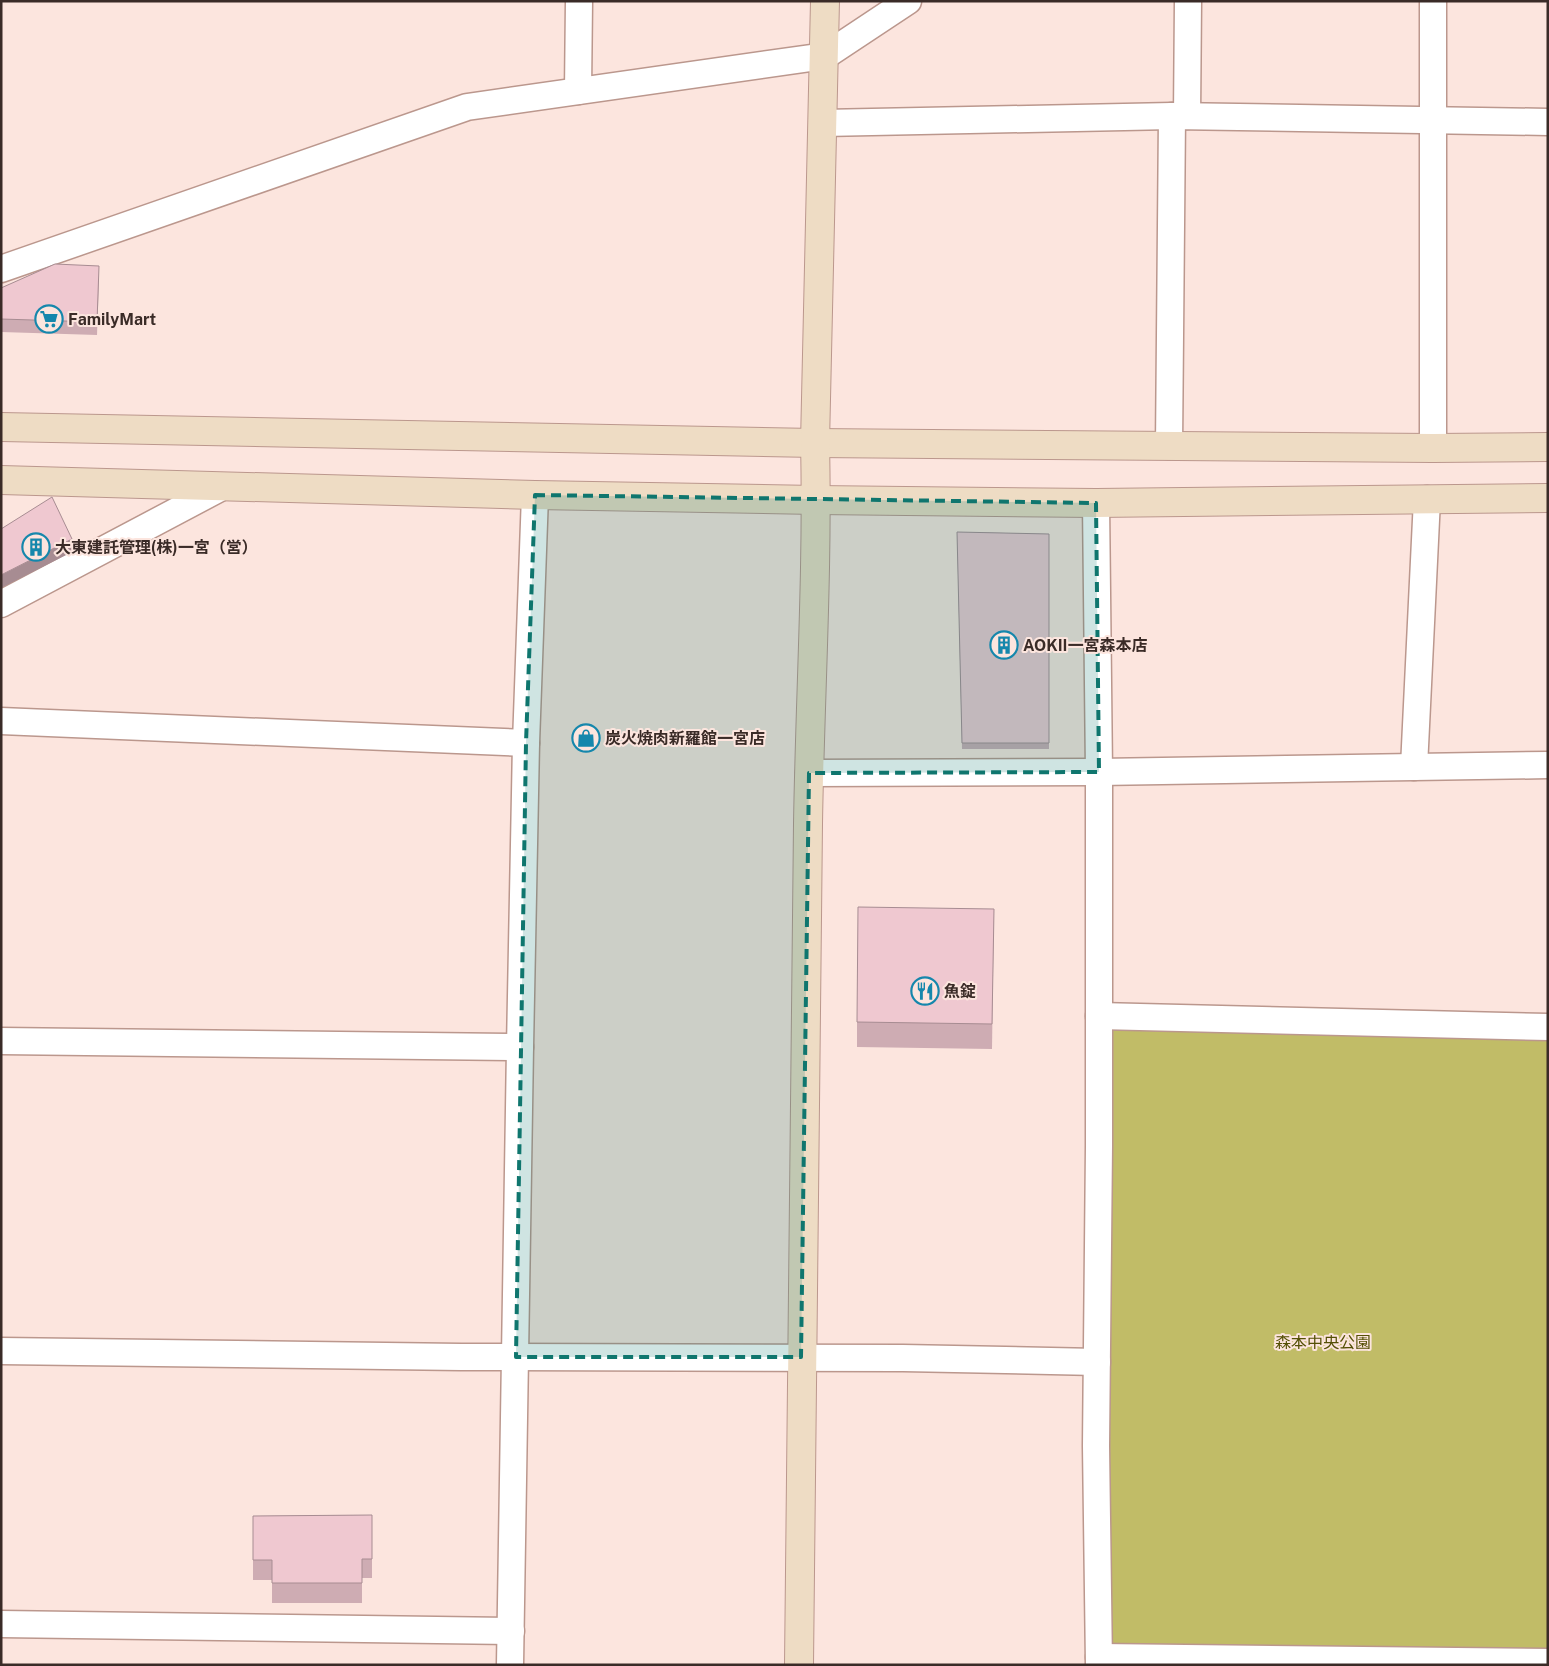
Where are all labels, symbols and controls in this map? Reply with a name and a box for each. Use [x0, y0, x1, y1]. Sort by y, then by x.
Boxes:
supermarket icon: FamilyMart [34, 304, 64, 334]
place label: FamilyMart [68, 310, 156, 329]
building icon: 大東建託管理(株)一宮（営） [21, 532, 51, 562]
place label: 大東建託管理(株)一宮（営） [55, 538, 258, 557]
building icon: AOKII一宮森本店 [989, 630, 1019, 660]
place label: AOKII一宮森本店 [1023, 636, 1148, 655]
shop icon: 炭火焼肉新羅館一宮店 [571, 723, 601, 753]
place label: 炭火焼肉新羅館一宮店 [605, 729, 765, 748]
restaurant icon: 魚錠 [910, 976, 940, 1006]
place label: 魚錠 [944, 982, 976, 1001]
park label: 森本中央公園 [1275, 1333, 1371, 1352]

